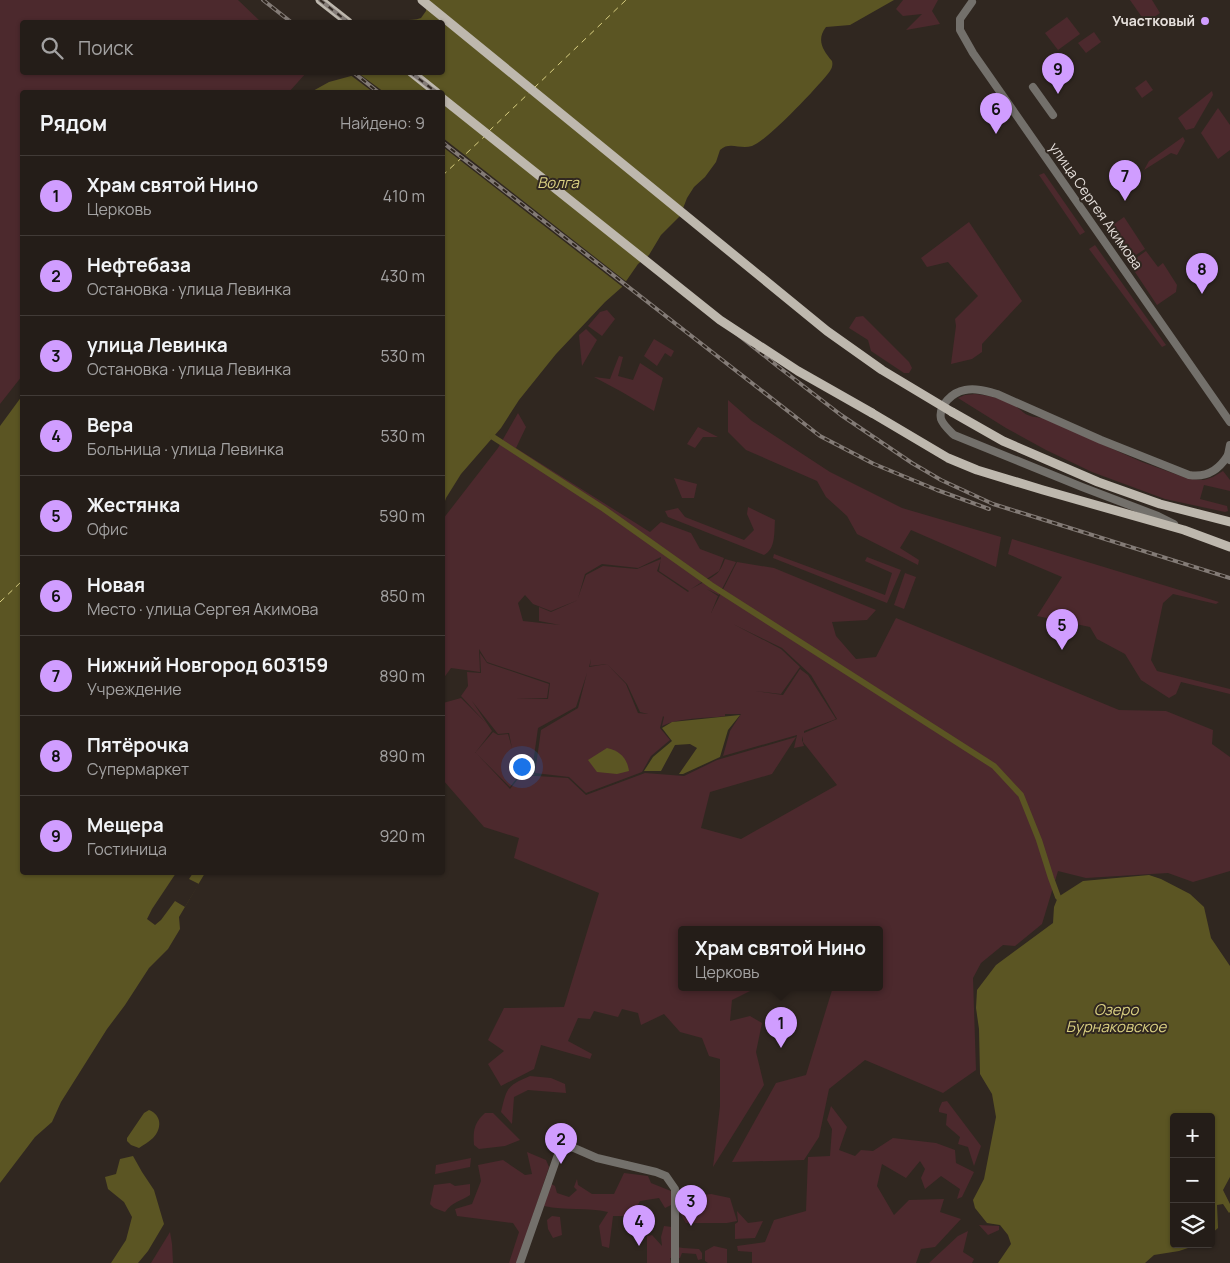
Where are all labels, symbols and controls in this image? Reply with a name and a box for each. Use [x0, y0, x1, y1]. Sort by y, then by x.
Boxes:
place label: Участковый [1112, 11, 1195, 30]
marker: Участковый [1199, 15, 1211, 27]
search box [20, 20, 445, 75]
icon: search [38, 34, 66, 62]
text: Поиск [78, 35, 133, 61]
pin: 9 [1042, 53, 1074, 94]
pin: 6 [980, 93, 1012, 134]
text: Рядом [40, 109, 107, 137]
text: Найдено: 9 [340, 112, 425, 134]
street label: улица Сергея Акимова [1045, 138, 1147, 273]
pin: 7 [1109, 160, 1141, 201]
text: Храм святой Нино [87, 172, 258, 198]
water label: Волга [537, 172, 580, 193]
text: 1 [52, 185, 60, 207]
text: 410 m [383, 185, 425, 207]
text: Церковь [87, 198, 152, 220]
text: Нефтебаза [87, 252, 191, 278]
pin: 8 [1186, 253, 1218, 294]
text: 2 [51, 265, 61, 287]
text: 430 m [380, 265, 425, 287]
text: Остановка · улица Левинка [87, 278, 291, 300]
text: улица Левинка [87, 332, 228, 358]
text: 3 [51, 345, 61, 367]
text: 530 m [380, 345, 425, 367]
text: Остановка · улица Левинка [87, 358, 291, 380]
text: Вера [87, 412, 133, 438]
text: 4 [51, 425, 61, 447]
text: 530 m [380, 425, 425, 447]
text: Больница · улица Левинка [87, 438, 284, 460]
text: Жестянка [87, 492, 180, 518]
text: 5 [51, 505, 61, 527]
text: 590 m [379, 505, 425, 527]
text: Офис [87, 518, 128, 540]
text: Новая [87, 572, 145, 598]
text: 6 [51, 585, 61, 607]
text: 850 m [380, 585, 425, 607]
text: Место · улица Сергея Акимова [87, 598, 318, 620]
pin: 5 [1046, 609, 1078, 650]
text: Нижний Новгород 603159 [87, 652, 328, 678]
text: 7 [52, 665, 60, 687]
text: 890 m [379, 665, 425, 687]
text: Учреждение [87, 678, 182, 700]
text: Пятёрочка [87, 732, 189, 758]
text: 8 [51, 745, 61, 767]
text: 890 m [379, 745, 425, 767]
your location [509, 754, 535, 780]
text: Супермаркет [87, 758, 189, 780]
text: Мещера [87, 812, 164, 838]
text: 9 [51, 825, 61, 847]
text: 920 m [379, 825, 425, 847]
text: Гостиница [87, 838, 167, 860]
popup [678, 926, 883, 991]
text: Храм святой Нино [695, 935, 866, 961]
text: Церковь [695, 961, 760, 983]
water label: Озеро Бурнаковское [1066, 999, 1167, 1037]
pin: 1 [765, 1007, 797, 1048]
map controls [1170, 1113, 1215, 1248]
button: + [1170, 1113, 1215, 1158]
pin: 2 [545, 1123, 577, 1164]
button: − [1170, 1158, 1215, 1203]
pin: 3 [675, 1185, 707, 1226]
button: layers [1170, 1203, 1215, 1248]
pin: 4 [623, 1205, 655, 1246]

